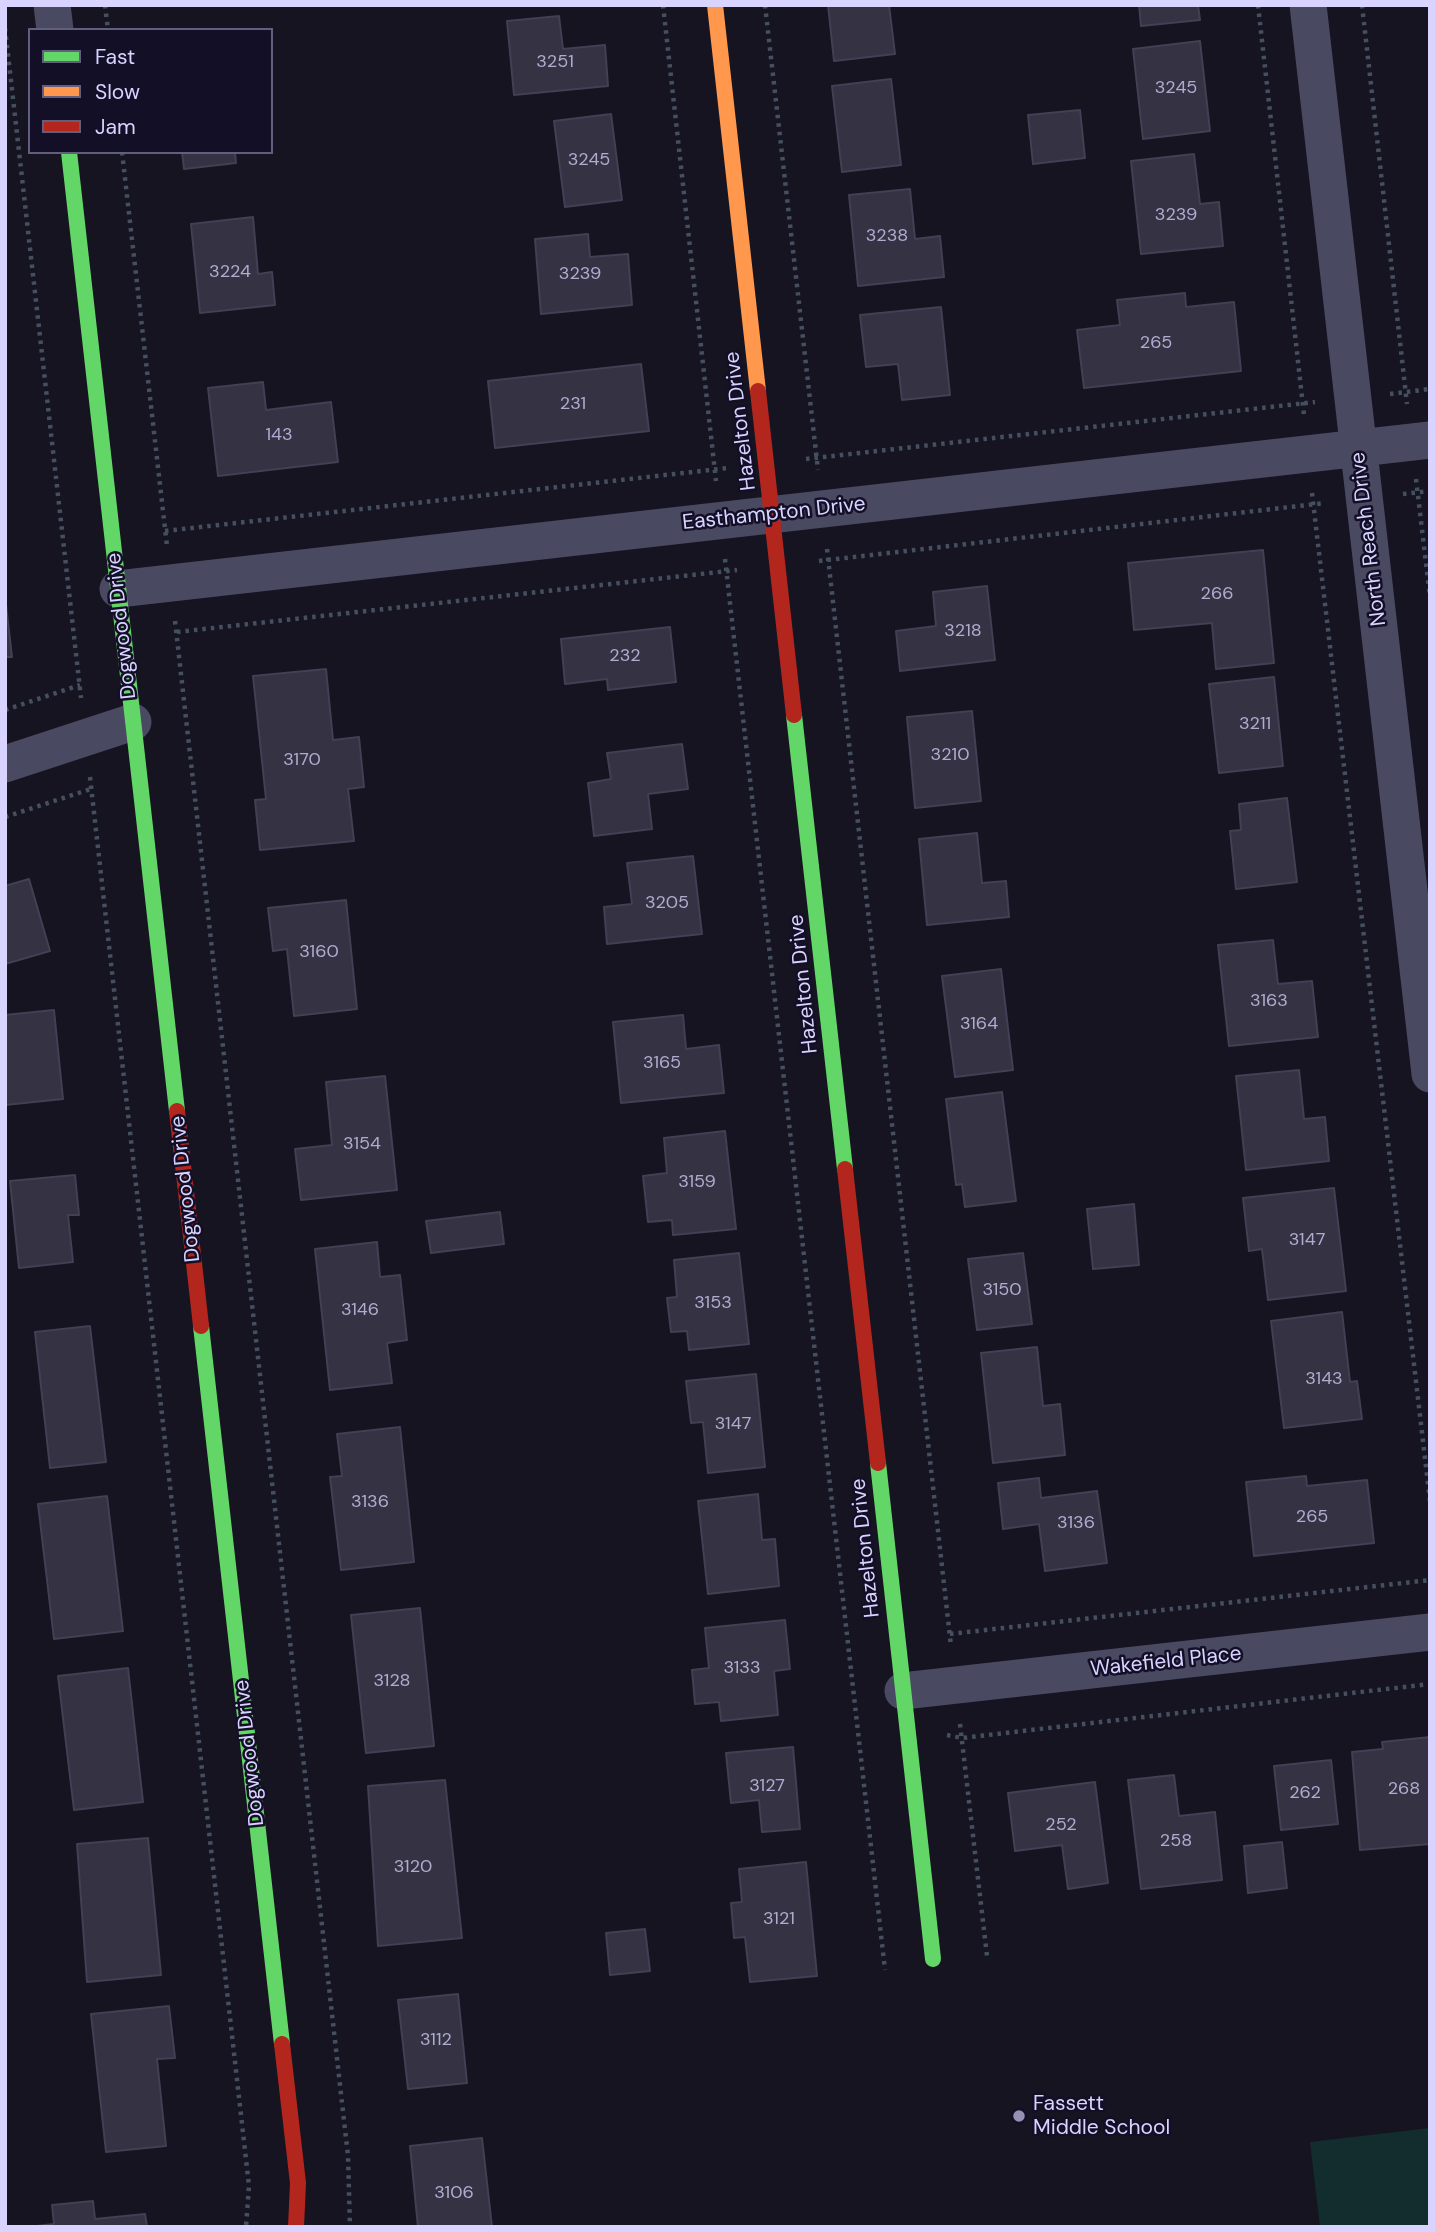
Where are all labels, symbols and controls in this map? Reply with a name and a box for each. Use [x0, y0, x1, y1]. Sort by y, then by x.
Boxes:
legend [28, 28, 273, 154]
text: Fast [95, 43, 135, 71]
house number: 3251 [536, 51, 574, 73]
house number: 3245 [1155, 77, 1197, 99]
text: Slow [95, 78, 140, 106]
text: Jam [95, 113, 136, 141]
house number: 3245 [568, 149, 610, 171]
house number: 3239 [1155, 204, 1197, 226]
house number: 3238 [866, 225, 908, 247]
house number: 3224 [209, 261, 251, 283]
house number: 3239 [559, 263, 601, 285]
house number: 265 [1140, 332, 1172, 354]
street label: Hazelton Drive [720, 350, 762, 492]
house number: 231 [560, 393, 586, 415]
house number: 143 [265, 424, 293, 446]
street label: North Reach Drive [1346, 451, 1392, 627]
street label: Easthampton Drive [681, 492, 867, 536]
street label: Dogwood Drive [102, 551, 142, 701]
house number: 266 [1201, 583, 1233, 605]
house number: 3218 [944, 620, 982, 642]
house number: 232 [609, 645, 641, 667]
house number: 3211 [1239, 713, 1271, 735]
house number: 3210 [931, 744, 969, 766]
house number: 3170 [283, 749, 321, 771]
house number: 3205 [645, 892, 689, 914]
street label: Hazelton Drive [784, 913, 824, 1055]
house number: 3160 [299, 941, 339, 963]
house number: 3163 [1250, 990, 1288, 1012]
house number: 3164 [960, 1013, 998, 1035]
house number: 3165 [643, 1052, 681, 1074]
street label: Dogwood Drive [166, 1114, 206, 1264]
house number: 3154 [343, 1133, 381, 1155]
house number: 3159 [678, 1171, 716, 1193]
house number: 3147 [1289, 1229, 1325, 1251]
house number: 3150 [982, 1279, 1022, 1301]
house number: 3153 [694, 1292, 732, 1314]
house number: 3146 [341, 1299, 379, 1321]
house number: 3143 [1305, 1368, 1343, 1390]
house number: 3147 [715, 1413, 751, 1435]
street label: Hazelton Drive [846, 1477, 886, 1619]
house number: 3136 [351, 1491, 389, 1513]
house number: 265 [1296, 1506, 1328, 1528]
house number: 3136 [1057, 1512, 1095, 1534]
street label: Wakefield Place [1089, 1642, 1243, 1682]
house number: 3133 [723, 1657, 761, 1679]
house number: 3128 [374, 1670, 410, 1692]
street label: Dogwood Drive [230, 1678, 270, 1828]
house number: 3127 [749, 1775, 785, 1797]
house number: 268 [1388, 1778, 1420, 1800]
house number: 262 [1289, 1782, 1321, 1804]
house number: 252 [1045, 1814, 1077, 1836]
house number: 258 [1160, 1830, 1192, 1852]
house number: 3120 [394, 1856, 432, 1878]
house number: 3121 [763, 1908, 795, 1930]
house number: 3112 [420, 2029, 452, 2051]
place label: Fassett Middle School [1033, 2091, 1170, 2141]
marker: Fassett Middle School [1011, 2108, 1027, 2124]
house number: 3106 [434, 2182, 474, 2204]

